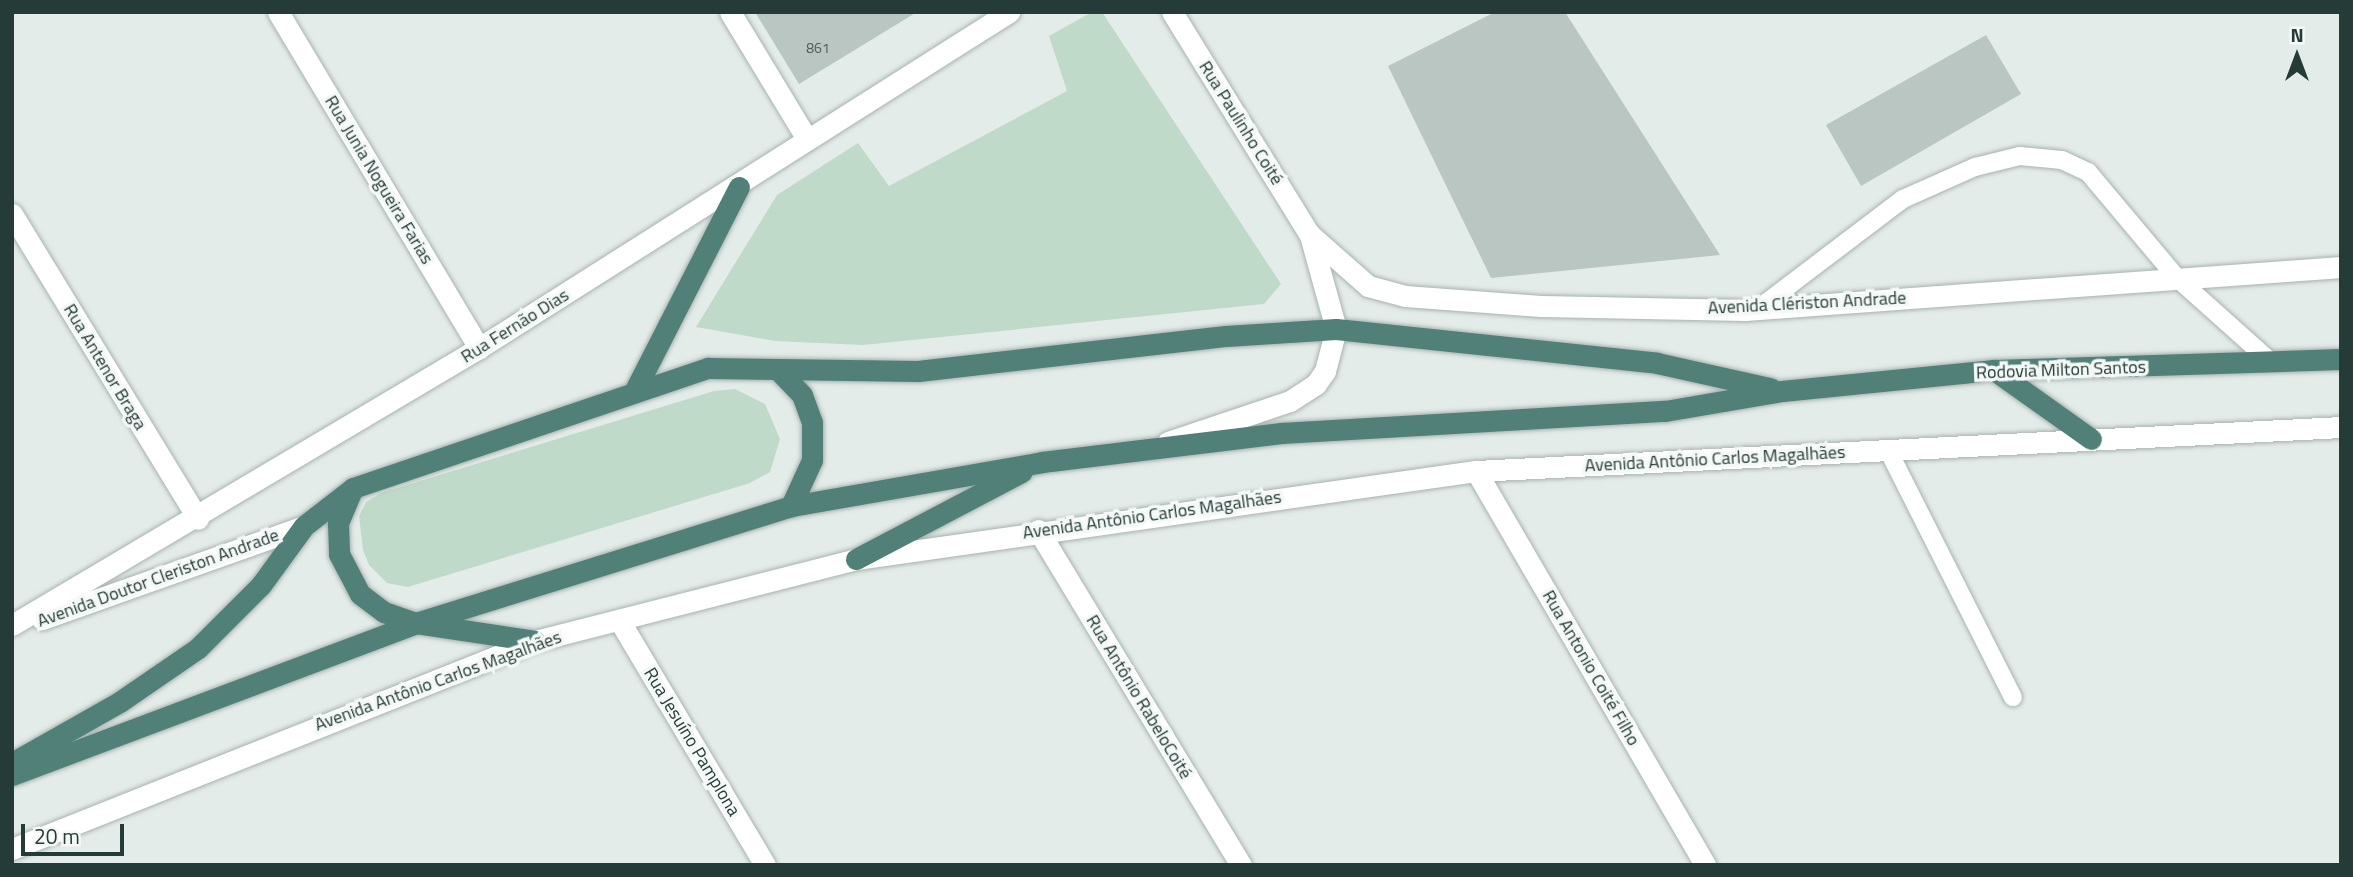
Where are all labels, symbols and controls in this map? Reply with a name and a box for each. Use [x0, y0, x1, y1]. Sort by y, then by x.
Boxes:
text: N [2290, 20, 2304, 49]
north arrow [2262, 21, 2332, 91]
house number: 861 [806, 40, 830, 56]
street label: Rua Paulinho Coité [1194, 57, 1288, 189]
street label: Rua Junia Nogueira Farias [320, 92, 438, 268]
street label: Rua Fernão Dias [457, 284, 573, 368]
street label: Avenida Clériston Andrade [1707, 287, 1907, 319]
street label: Rua Antenor Braga [59, 300, 151, 434]
street label: Rodovia Milton Santos [1976, 356, 2146, 384]
street label: Avenida Antônio Carlos Magalhães [1584, 441, 1846, 477]
street label: Avenida Antônio Carlos Magalhães [1021, 486, 1283, 544]
street label: Avenida Doutor Cleriston Andrade [34, 524, 282, 632]
street label: Rua Antonio Coité Filho [1538, 586, 1644, 750]
street label: Rua Antônio RabeloCoité [1081, 611, 1197, 783]
street label: Avenida Antônio Carlos Magalhães [312, 626, 564, 736]
street label: Rua Jesuíno Pamplona [639, 664, 745, 820]
scale bar [24, 810, 128, 854]
text: 20 m [34, 820, 80, 852]

